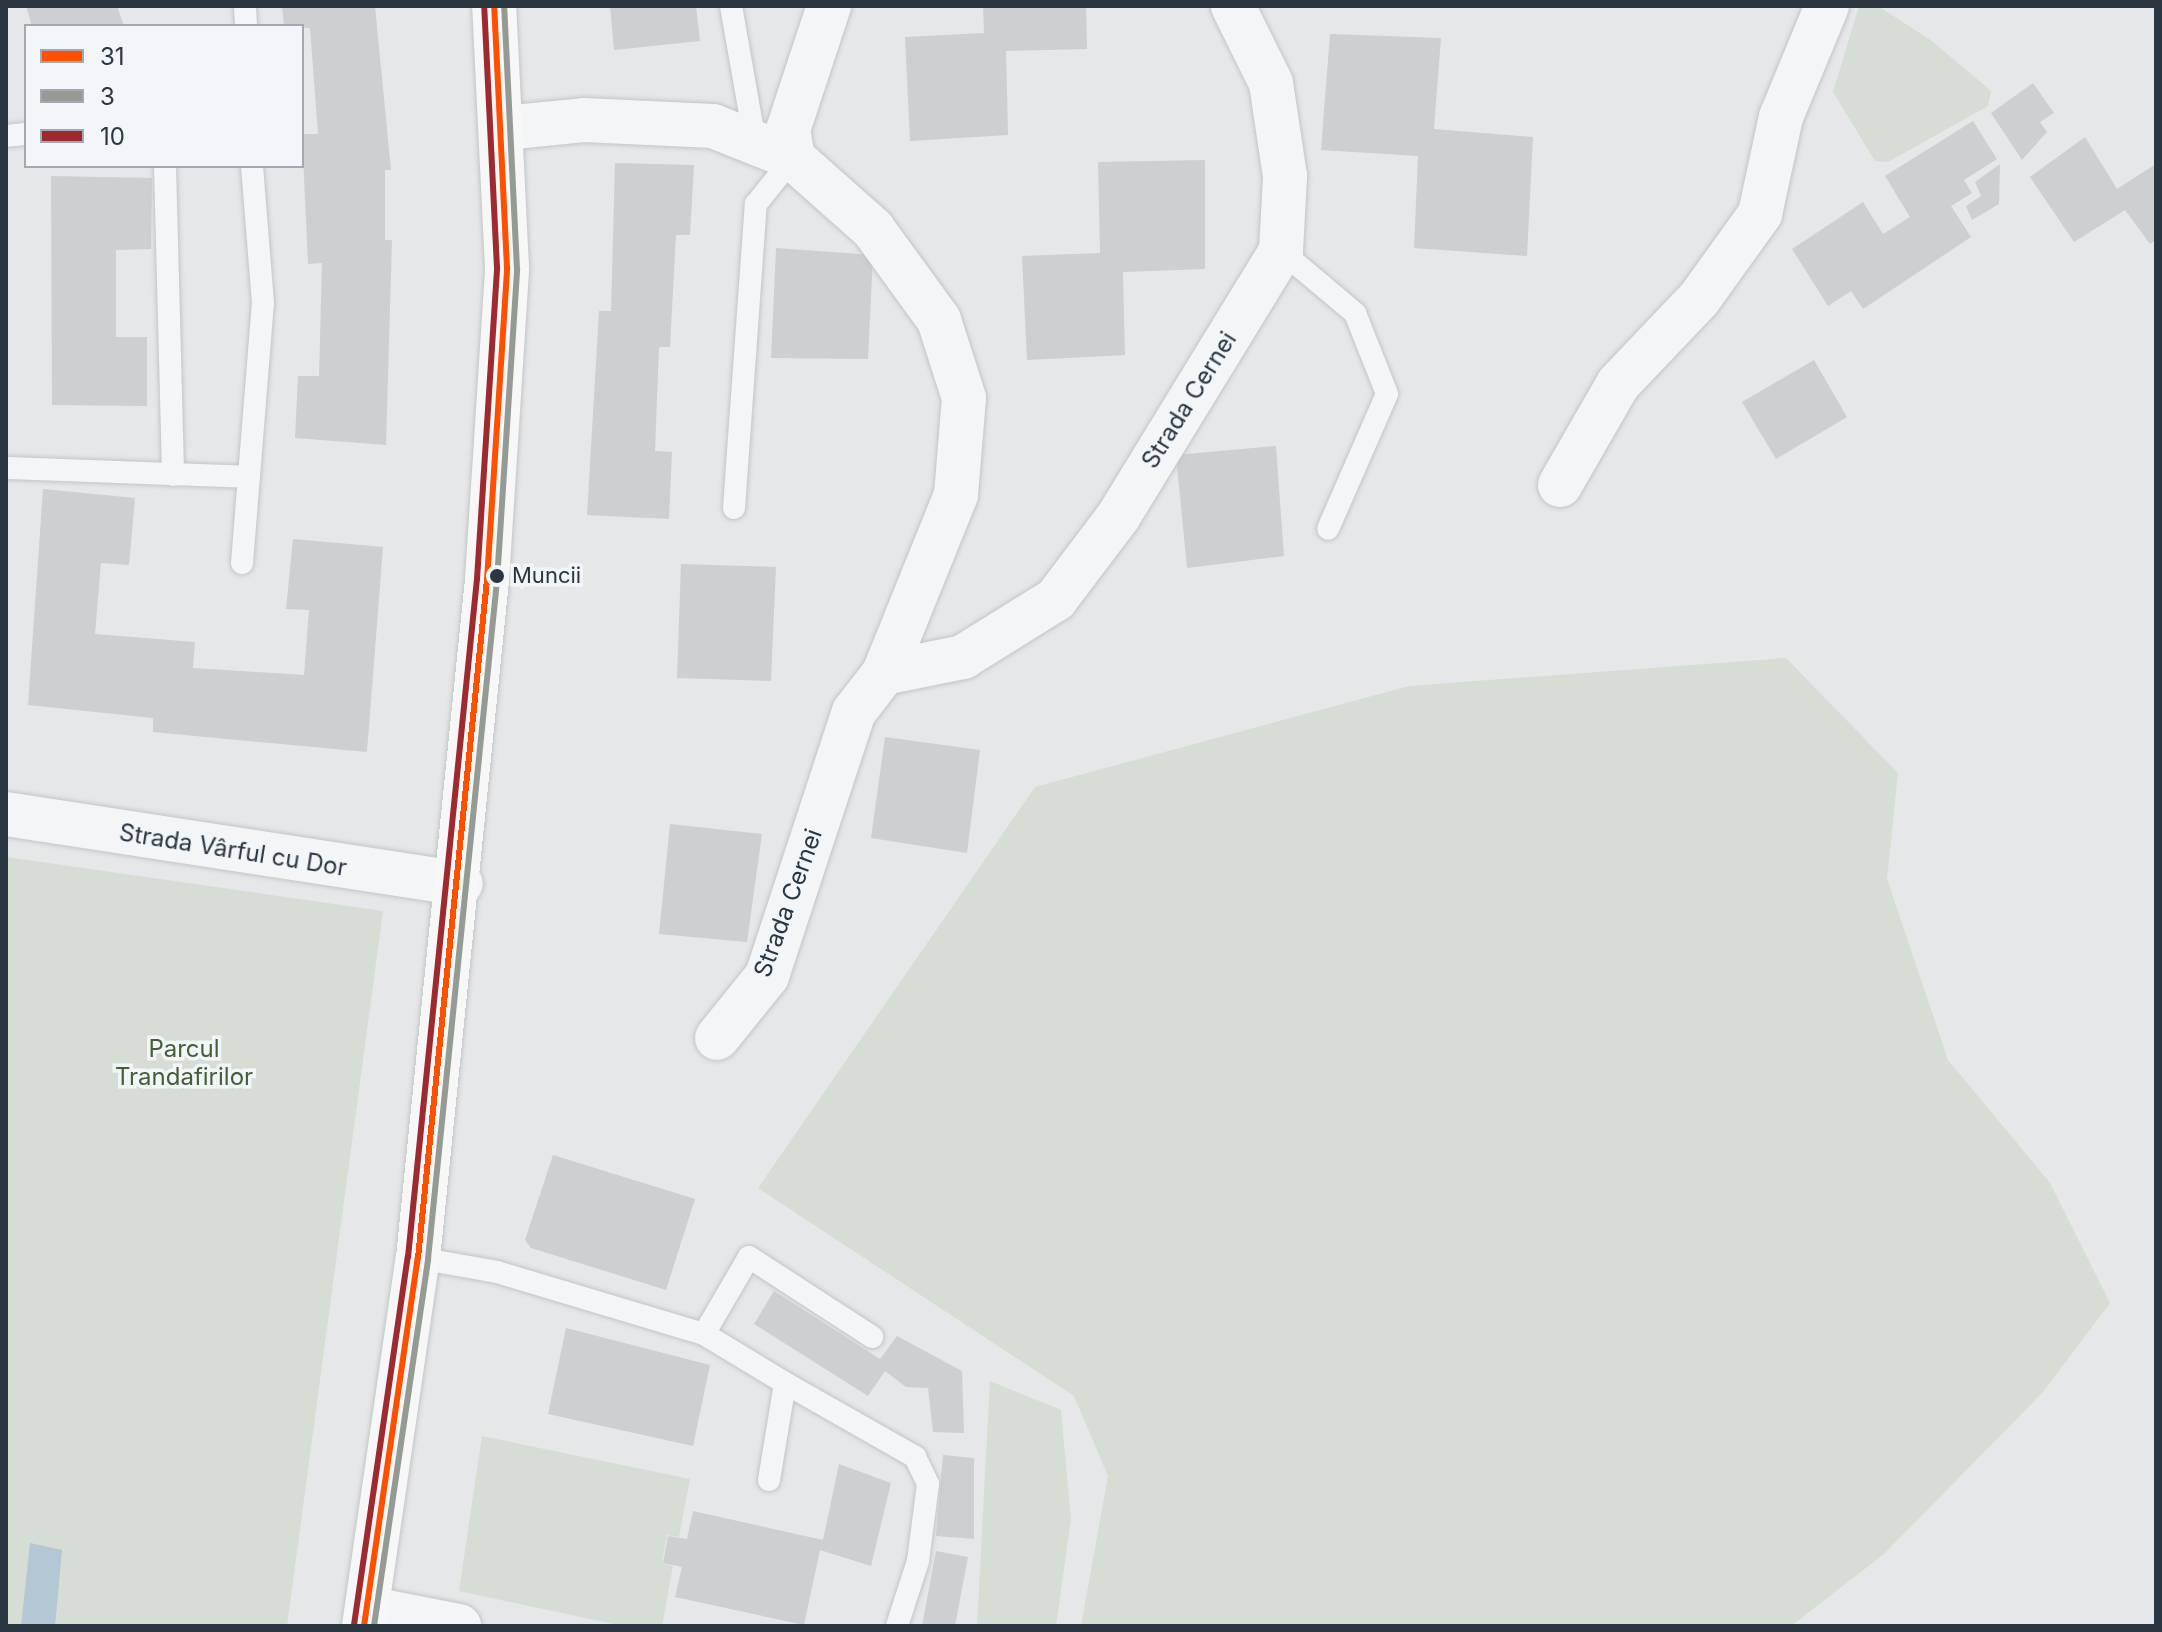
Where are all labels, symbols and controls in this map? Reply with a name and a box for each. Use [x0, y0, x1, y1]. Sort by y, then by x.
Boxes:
legend [24, 24, 304, 168]
text: 31 [100, 42, 125, 71]
text: 3 [100, 82, 115, 111]
text: 10 [100, 122, 125, 151]
street label: Strada Cernei [1136, 326, 1242, 474]
place label: Muncii [512, 563, 581, 589]
marker: Muncii [489, 568, 505, 584]
street label: Strada Vârful cu Dor [117, 818, 349, 882]
street label: Strada Cernei [748, 825, 828, 981]
park label: Parcul Trandafirilor [115, 1035, 253, 1091]

